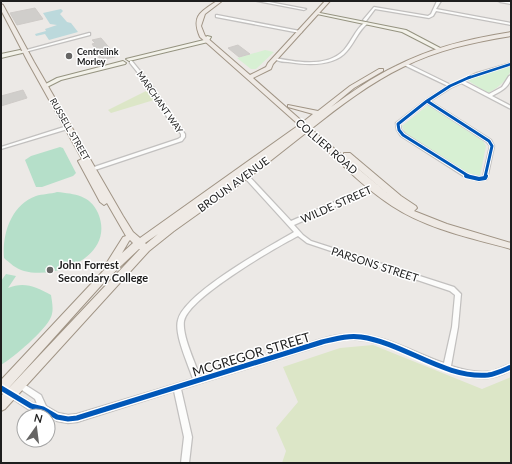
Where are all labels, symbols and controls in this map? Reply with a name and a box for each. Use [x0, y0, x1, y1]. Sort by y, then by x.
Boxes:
place label: Centrelink Morley [77, 46, 119, 67]
marker: Centrelink Morley [64, 51, 74, 61]
street label: MARCHANT WAY [135, 69, 186, 135]
street label: RUSSELL STREET [48, 96, 93, 163]
street label: COLLIER ROAD [293, 116, 361, 176]
street label: BROUN AVENUE [195, 154, 271, 214]
street label: WILDE STREET [299, 182, 374, 225]
street label: PARSONS STREET [330, 244, 421, 284]
place label: John Forrest Secondary College [58, 258, 148, 284]
marker: John Forrest Secondary College [45, 265, 55, 275]
street label: MCGREGOR STREET [190, 328, 312, 380]
north arrow [16, 408, 56, 448]
text: N [33, 410, 44, 425]

